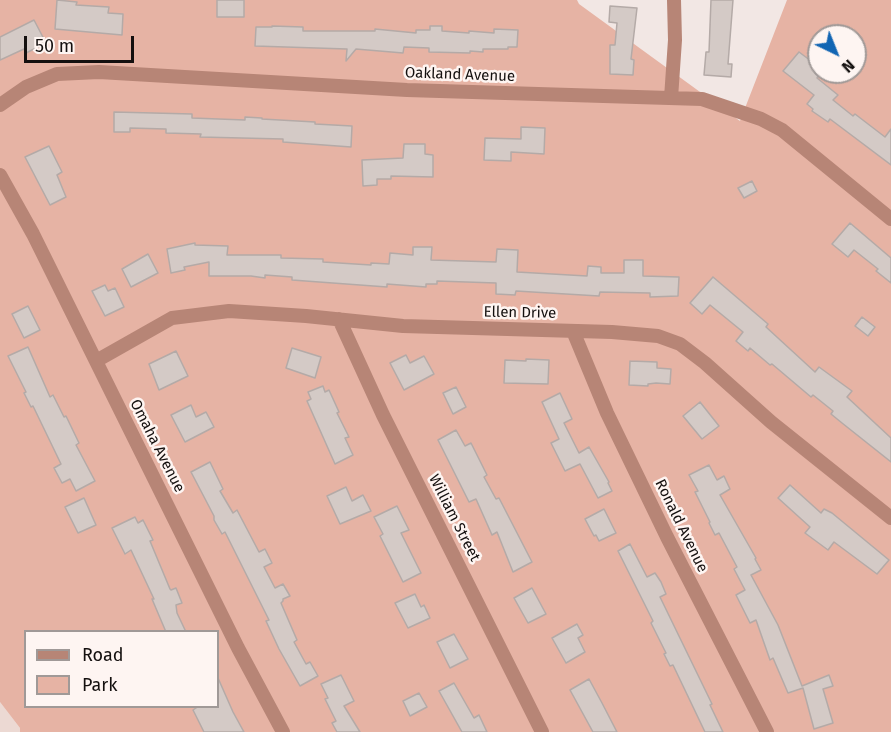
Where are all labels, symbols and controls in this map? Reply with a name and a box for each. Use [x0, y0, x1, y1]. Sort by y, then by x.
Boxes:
scale bar [27, 24, 136, 62]
north arrow [807, 24, 867, 84]
text: 50 m [35, 35, 74, 57]
text: N [838, 55, 859, 77]
street label: Oakland Avenue [405, 64, 515, 86]
street label: Ellen Drive [483, 303, 557, 323]
street label: Omaha Avenue [126, 396, 188, 496]
street label: William Street [424, 471, 484, 565]
street label: Ronald Avenue [651, 476, 711, 576]
legend [24, 630, 219, 708]
text: Road [82, 644, 124, 666]
text: Park [82, 674, 117, 696]

